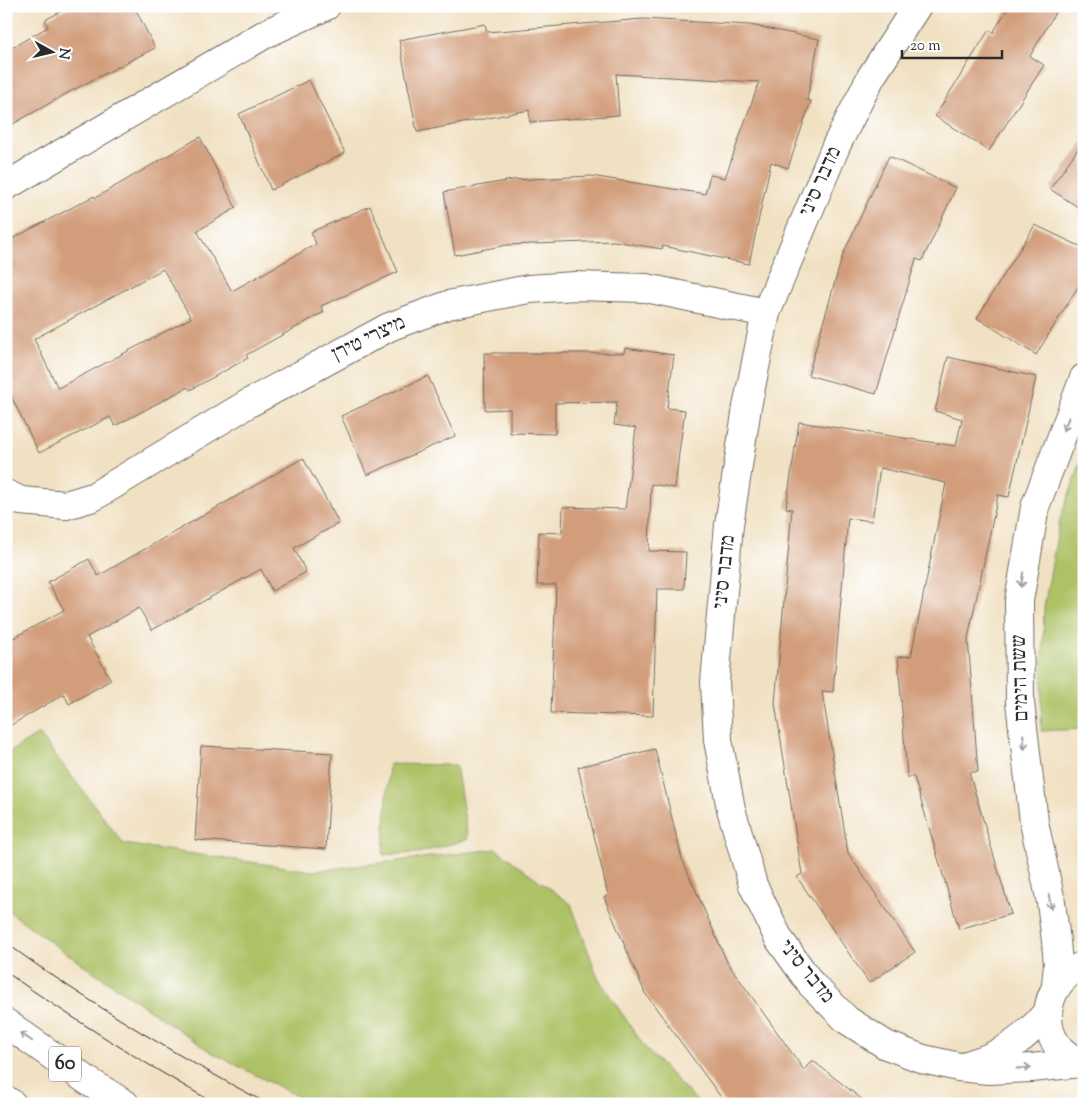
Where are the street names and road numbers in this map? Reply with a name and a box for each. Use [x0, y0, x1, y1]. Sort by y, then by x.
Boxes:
street label: מדבר סיני [792, 142, 850, 222]
street label: מיצרי טירן [327, 308, 411, 370]
street label: מדבר סיני [706, 533, 744, 611]
street label: ששת הימים [1004, 634, 1038, 722]
street label: מדבר סיני [771, 934, 841, 1010]
road number: 60 [49, 1046, 81, 1082]

